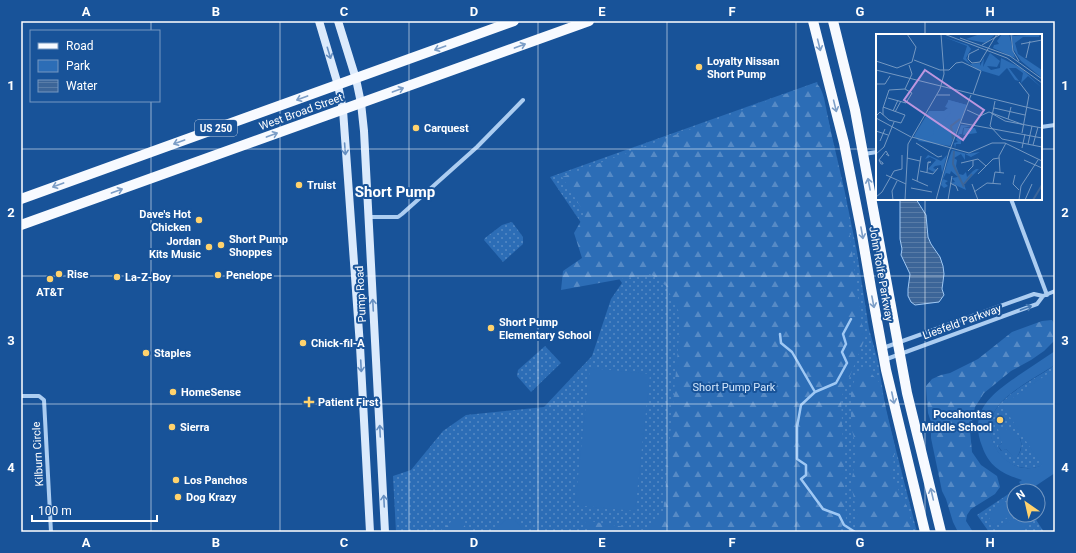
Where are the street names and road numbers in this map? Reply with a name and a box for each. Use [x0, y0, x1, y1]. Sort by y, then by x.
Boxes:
street label: West Broad Street [257, 91, 345, 133]
road number: US 250 [195, 120, 237, 136]
street label: John Rolfe Parkway [866, 225, 896, 324]
street label: Pump Road [353, 265, 369, 323]
street label: Liesfeld Parkway [921, 301, 1004, 342]
street label: Kilburn Circle [30, 421, 46, 487]

